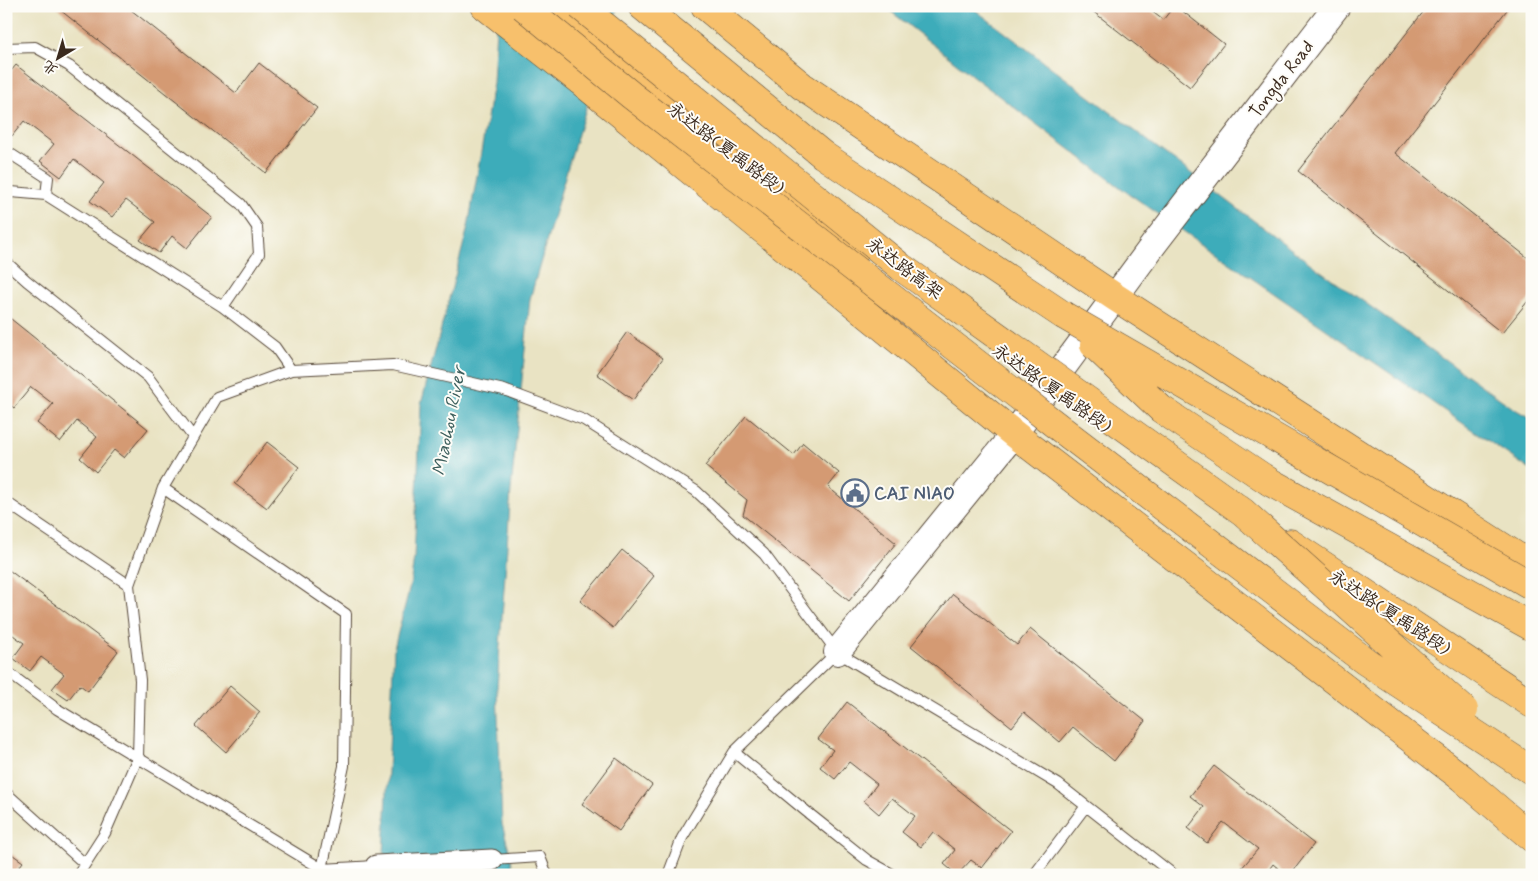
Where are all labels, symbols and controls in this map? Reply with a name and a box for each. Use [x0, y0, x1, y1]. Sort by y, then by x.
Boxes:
north arrow [32, 32, 82, 82]
street label: Tongda Road [1244, 36, 1321, 124]
text: 北 [40, 56, 62, 79]
street label: 永达路(夏禹路段) [662, 97, 789, 201]
street label: 永达路高架 [861, 232, 948, 305]
street label: 永达路(夏禹路段) [987, 339, 1116, 439]
water label: Miaohou River [427, 362, 473, 478]
public building icon: CAI NIAO [840, 478, 870, 508]
place label: CAI NIAO [874, 482, 955, 506]
street label: 永达路(夏禹路段) [1324, 565, 1455, 661]

